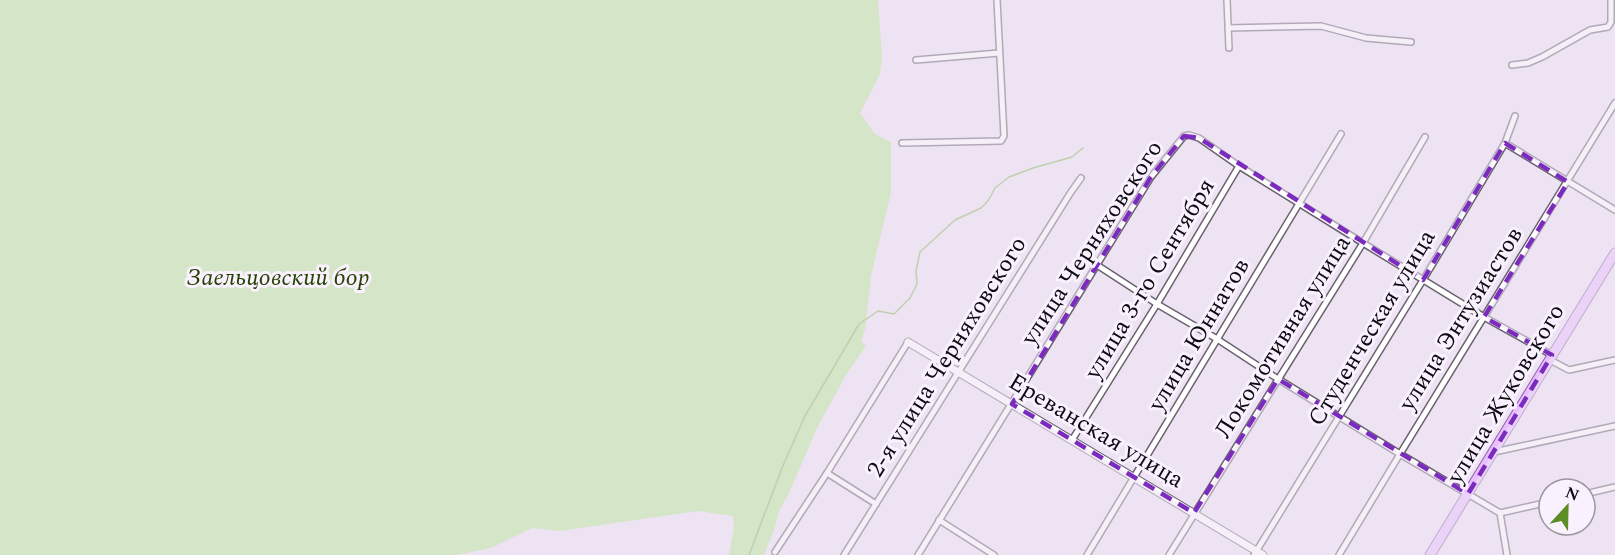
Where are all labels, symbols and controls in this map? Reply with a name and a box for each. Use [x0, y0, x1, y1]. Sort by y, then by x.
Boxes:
street label: улица Черняховского [1011, 133, 1172, 354]
street label: улица 3-го Сентября [1075, 172, 1224, 387]
street label: улица Энтузиастов [1389, 220, 1532, 419]
street label: Студенческая улица [1299, 223, 1445, 433]
street label: Локомотивная улица [1206, 228, 1360, 446]
street label: 2-я улица Черняховского [858, 230, 1036, 484]
street label: улица Юннатов [1138, 251, 1259, 419]
park label: Заельцовский бор [186, 260, 370, 296]
street label: улица Жуковского [1437, 297, 1574, 492]
street label: Ереванская улица [1001, 364, 1191, 498]
north arrow [1537, 477, 1597, 537]
text: N [1562, 480, 1583, 508]

